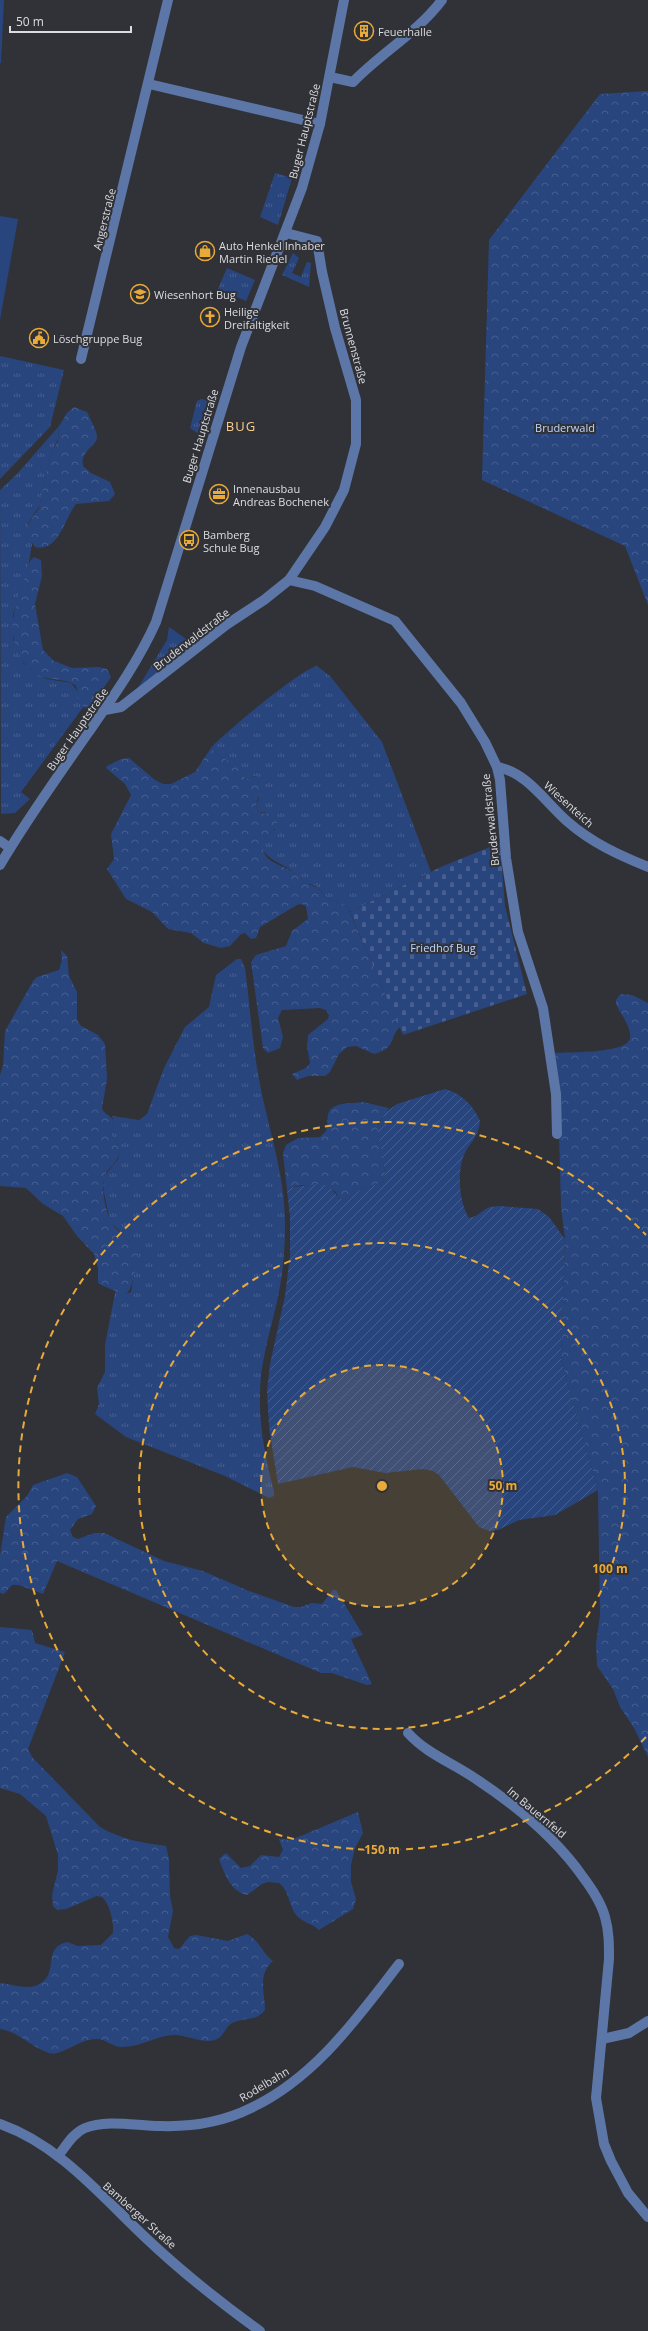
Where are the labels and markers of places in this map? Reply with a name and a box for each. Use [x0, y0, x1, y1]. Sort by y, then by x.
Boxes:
building icon: Feuerhalle [353, 20, 375, 42]
place label: Feuerhalle [378, 24, 432, 39]
place label: Auto Henkel Inhaber Martin Riedel [219, 238, 325, 266]
shop icon: Auto Henkel Inhaber Martin Riedel [194, 240, 216, 262]
school or university icon: Wiesenhort Bug [129, 283, 151, 305]
place label: Wiesenhort Bug [154, 287, 236, 302]
place label: Heilige Dreifaltigkeit [224, 304, 289, 332]
church icon: Heilige Dreifaltigkeit [199, 306, 221, 328]
public building icon: Löschgruppe Bug [28, 327, 50, 349]
place label: Löschgruppe Bug [53, 331, 142, 346]
place label: Innenausbau Andreas Bochenek [233, 481, 329, 509]
office icon: Innenausbau Andreas Bochenek [208, 483, 230, 505]
place label: Bamberg Schule Bug [203, 527, 259, 555]
bus stop icon: Bamberg Schule Bug [178, 529, 200, 551]
centre of rings [375, 1479, 389, 1493]

